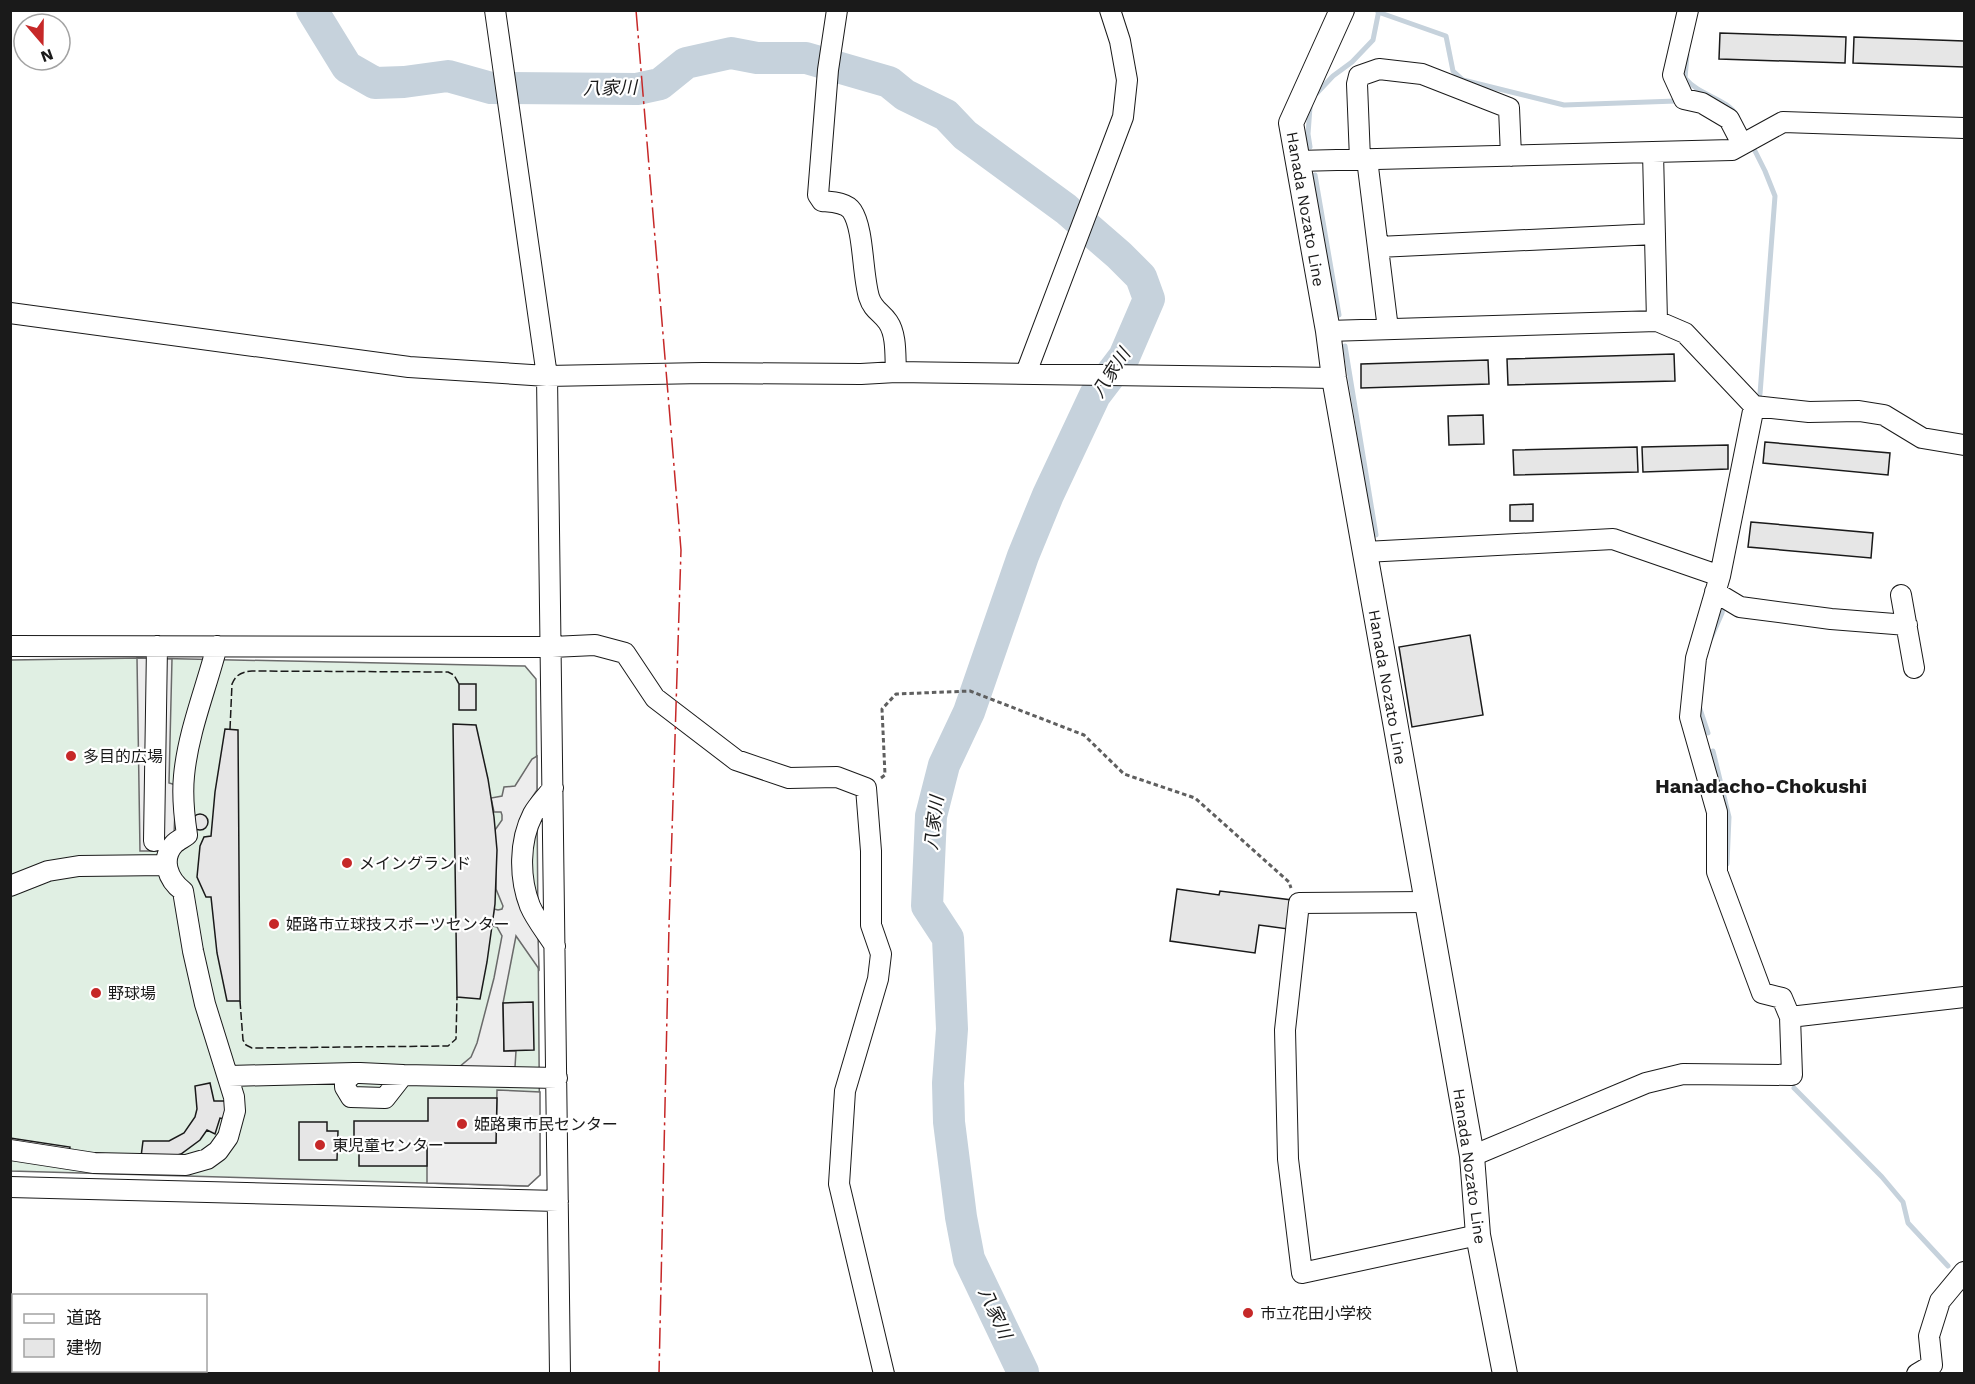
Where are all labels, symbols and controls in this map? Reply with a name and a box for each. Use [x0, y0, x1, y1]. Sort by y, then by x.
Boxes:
north arrow [12, 12, 72, 72]
text: N [38, 45, 56, 67]
water label: 八家川 [583, 76, 639, 98]
street label: Hanada Nozato Line [1283, 130, 1328, 288]
water label: 八家川 [1087, 343, 1135, 401]
street label: Hanada Nozato Line [1365, 608, 1410, 766]
place label: 多目的広場 [83, 747, 163, 766]
marker: 多目的広場 [64, 749, 78, 763]
district label: Hanadacho-Chokushi [1655, 774, 1867, 798]
water label: 八家川 [920, 793, 947, 851]
place label: メイングランド [359, 854, 471, 873]
marker: メイングランド [340, 856, 354, 870]
place label: 姫路市立球技スポーツセンター [286, 915, 510, 934]
marker: 姫路市立球技スポーツセンター [267, 917, 281, 931]
place label: 野球場 [108, 984, 156, 1003]
marker: 野球場 [89, 986, 103, 1000]
street label: Hanada Nozato Line [1449, 1087, 1490, 1245]
place label: 姫路東市民センター [474, 1115, 618, 1134]
marker: 姫路東市民センター [455, 1117, 469, 1131]
place label: 東児童センター [332, 1136, 444, 1155]
marker: 東児童センター [313, 1138, 327, 1152]
water label: 八家川 [975, 1284, 1017, 1344]
legend [12, 1294, 207, 1372]
place label: 市立花田小学校 [1260, 1304, 1372, 1323]
marker: 市立花田小学校 [1241, 1306, 1255, 1320]
text: 道路 [66, 1307, 102, 1328]
text: 建物 [66, 1337, 102, 1358]

